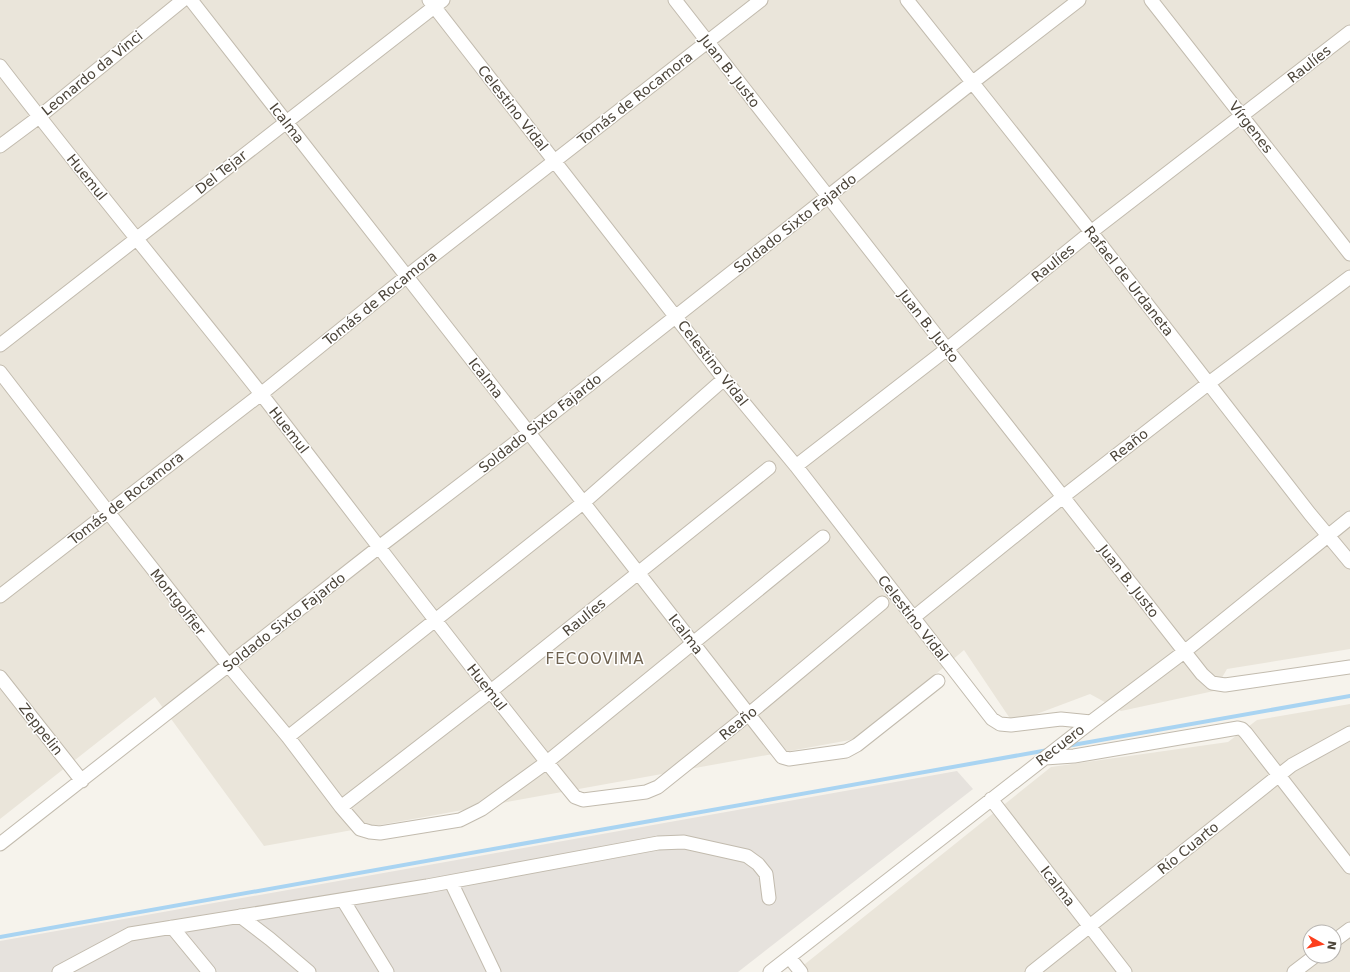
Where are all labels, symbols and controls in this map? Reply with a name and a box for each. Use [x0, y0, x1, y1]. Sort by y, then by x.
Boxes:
street label: Leonardo da Vinci [38, 27, 146, 119]
street label: Juan B. Justo [696, 31, 763, 111]
street label: Raulíes [1284, 42, 1334, 86]
street label: Tomás de Rocamora [574, 48, 696, 148]
street label: Celestino Vidal [475, 62, 551, 154]
street label: Vírgenes [1226, 98, 1276, 156]
street label: Icalma [266, 100, 308, 146]
street label: Del Tejar [192, 147, 250, 197]
street label: Huemul [64, 151, 110, 203]
street label: Soldado Sixto Fajardo [731, 170, 859, 276]
street label: Rafael de Urdaneta [1081, 223, 1177, 339]
street label: Raulíes [1028, 241, 1078, 285]
street label: Tomás de Rocamora [319, 247, 440, 349]
street label: Juan B. Justo [895, 286, 962, 366]
street label: Celestino Vidal [675, 317, 751, 409]
street label: Icalma [465, 355, 507, 401]
street label: Soldado Sixto Fajardo [476, 370, 604, 476]
street label: Huemul [266, 404, 312, 456]
street label: Reaño [1107, 425, 1151, 465]
street label: Tomás de Rocamora [65, 448, 187, 548]
street label: Juan B. Justo [1095, 541, 1162, 621]
street label: Montgolfier [147, 566, 209, 638]
street label: Soldado Sixto Fajardo [220, 569, 348, 675]
street label: Celestino Vidal [875, 572, 951, 664]
street label: Raulíes [559, 595, 609, 639]
street label: Icalma [665, 611, 707, 657]
district label: FECOOVIMA [546, 650, 644, 668]
street label: Huemul [464, 661, 510, 713]
street label: Zeppelin [16, 700, 66, 758]
street label: Reaño [716, 703, 760, 743]
street label: Recuero [1033, 721, 1087, 769]
street label: Río Cuarto [1154, 819, 1222, 877]
street label: Icalma [1037, 863, 1079, 909]
north arrow [1302, 924, 1342, 964]
text: N [1324, 940, 1338, 951]

